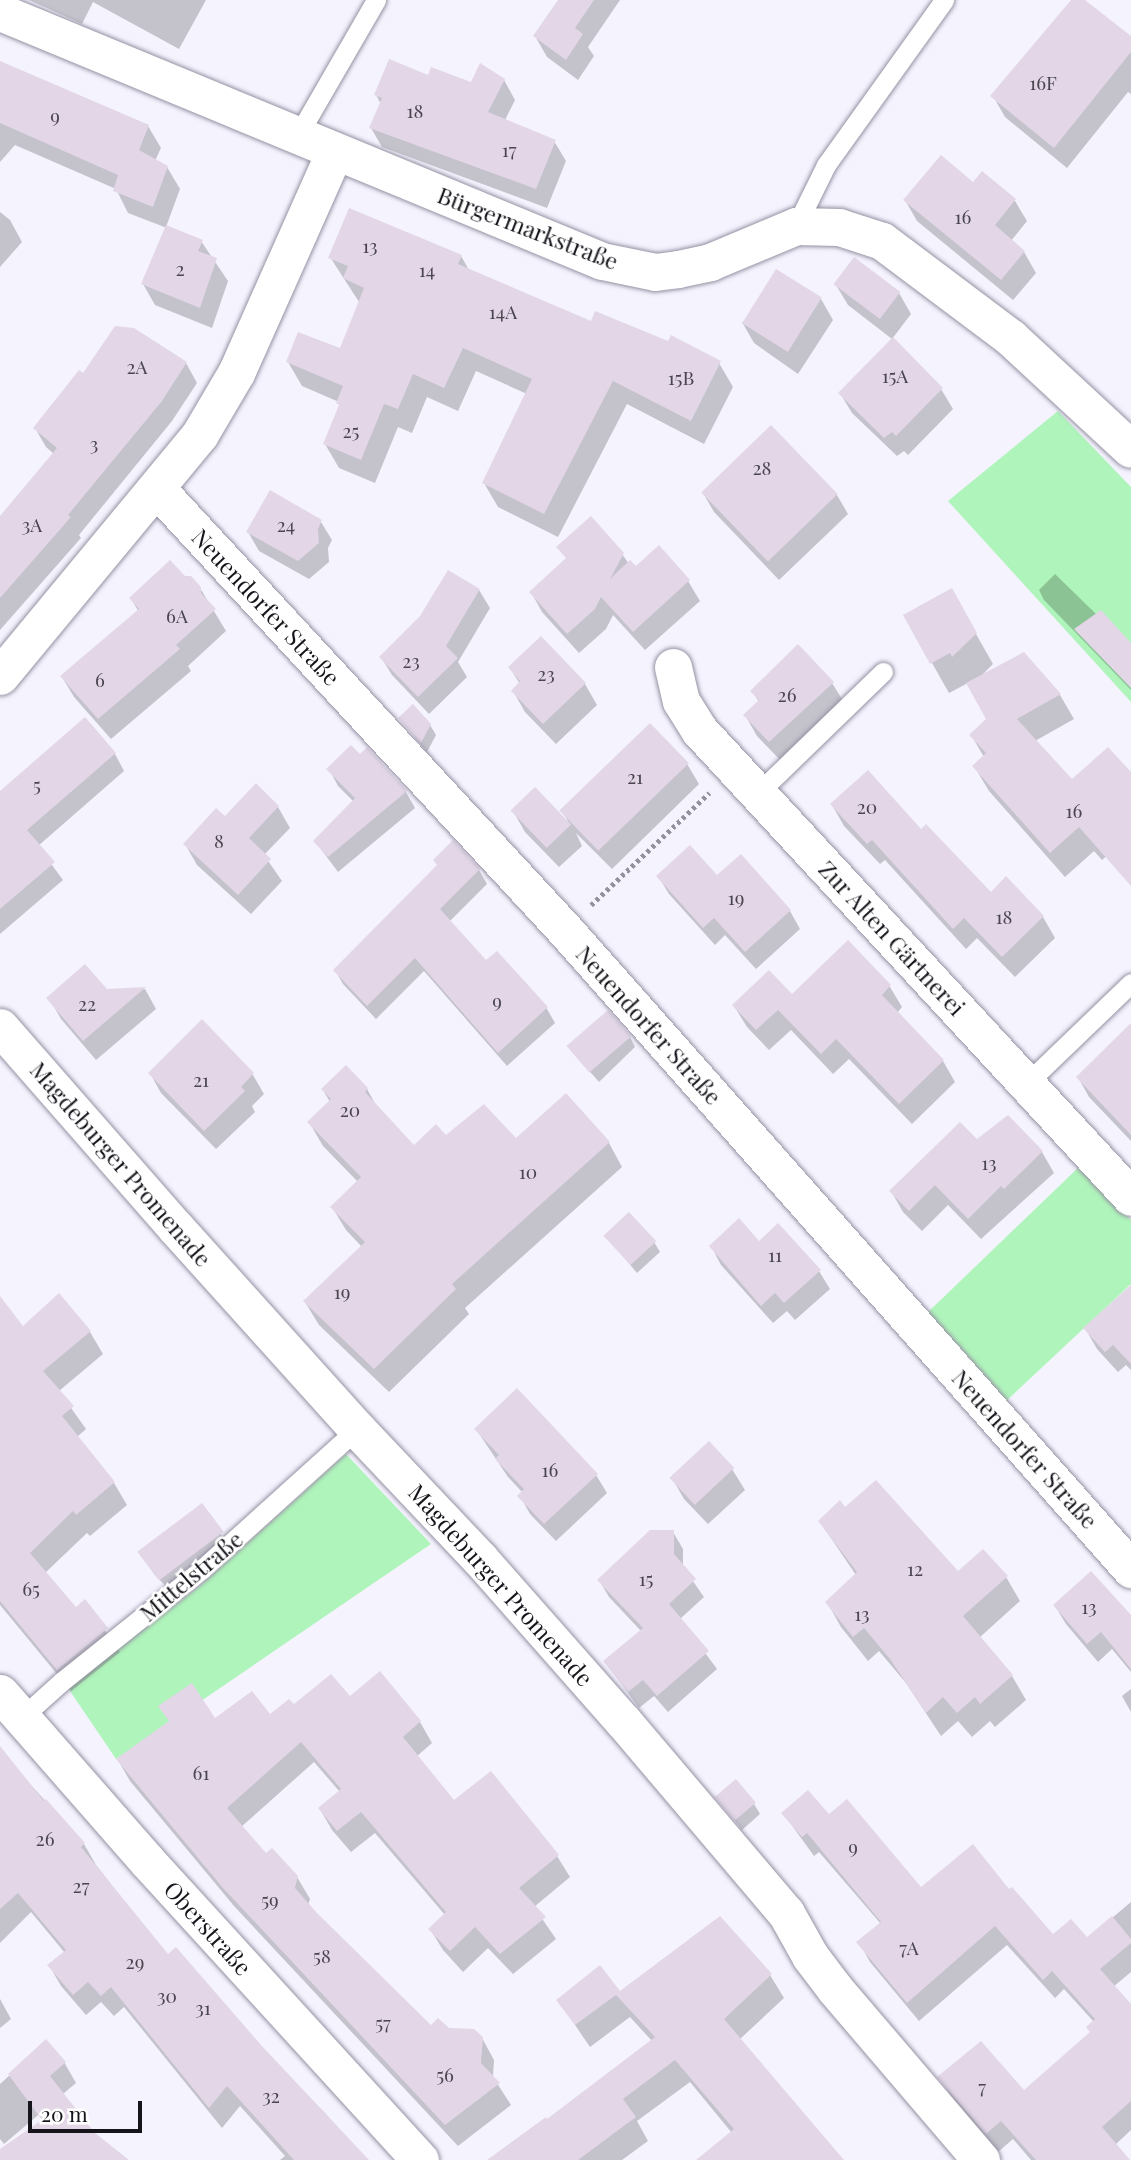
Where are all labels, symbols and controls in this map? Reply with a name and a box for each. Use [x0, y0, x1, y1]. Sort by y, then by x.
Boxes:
house number: 16F [1029, 72, 1057, 94]
house number: 18 [407, 100, 423, 122]
house number: 9 [50, 105, 60, 127]
house number: 17 [502, 139, 516, 161]
street label: Bürgermarkstraße [434, 181, 622, 275]
house number: 16 [955, 206, 971, 228]
house number: 13 [362, 235, 378, 257]
house number: 2 [175, 258, 185, 280]
house number: 14 [419, 259, 435, 281]
house number: 14A [489, 301, 517, 323]
house number: 2A [126, 356, 148, 378]
house number: 15A [882, 365, 908, 387]
house number: 15B [668, 367, 694, 389]
house number: 25 [343, 420, 359, 442]
house number: 3 [90, 433, 98, 455]
house number: 28 [753, 457, 771, 479]
house number: 3A [22, 514, 42, 536]
house number: 24 [277, 514, 295, 536]
street label: Neuendorfer Straße [186, 523, 346, 691]
house number: 6A [166, 605, 188, 627]
house number: 23 [402, 650, 420, 672]
house number: 23 [537, 663, 555, 685]
house number: 6 [95, 669, 105, 691]
house number: 26 [778, 684, 796, 706]
house number: 21 [627, 766, 643, 788]
house number: 5 [33, 774, 41, 796]
house number: 20 [857, 796, 877, 818]
house number: 16 [1066, 800, 1082, 822]
house number: 8 [214, 830, 224, 852]
street label: Zur Alten Gärtnerei [813, 855, 971, 1021]
house number: 19 [728, 887, 744, 909]
house number: 18 [996, 906, 1012, 928]
street label: Neuendorfer Straße [570, 940, 728, 1110]
house number: 9 [492, 990, 502, 1012]
house number: 22 [78, 993, 96, 1015]
street label: Magdeburger Promenade [25, 1056, 217, 1272]
house number: 21 [193, 1069, 209, 1091]
house number: 20 [340, 1099, 360, 1121]
house number: 13 [981, 1152, 997, 1174]
house number: 10 [519, 1161, 537, 1183]
house number: 11 [768, 1244, 782, 1266]
house number: 19 [334, 1281, 350, 1303]
street label: Neuendorfer Straße [946, 1364, 1104, 1534]
house number: 16 [542, 1459, 558, 1481]
street label: Magdeburger Promenade [403, 1478, 599, 1692]
street label: Mittelstraße [134, 1525, 248, 1627]
house number: 12 [907, 1558, 923, 1580]
house number: 15 [639, 1568, 653, 1590]
house number: 65 [22, 1578, 40, 1600]
house number: 13 [1081, 1596, 1097, 1618]
house number: 13 [854, 1603, 870, 1625]
house number: 61 [193, 1762, 209, 1784]
house number: 26 [36, 1828, 54, 1850]
house number: 9 [848, 1836, 858, 1858]
house number: 27 [73, 1875, 89, 1897]
street label: Oberstraße [159, 1875, 257, 1981]
house number: 59 [261, 1889, 279, 1911]
house number: 7A [899, 1937, 919, 1959]
house number: 58 [313, 1945, 331, 1967]
house number: 29 [126, 1951, 144, 1973]
house number: 30 [157, 1985, 177, 2007]
house number: 31 [195, 1997, 211, 2019]
house number: 57 [375, 2012, 391, 2034]
house number: 56 [436, 2064, 454, 2086]
house number: 7 [978, 2076, 986, 2098]
house number: 32 [262, 2085, 280, 2107]
scale bar [32, 2086, 145, 2130]
text: 20 m [41, 2099, 88, 2127]

